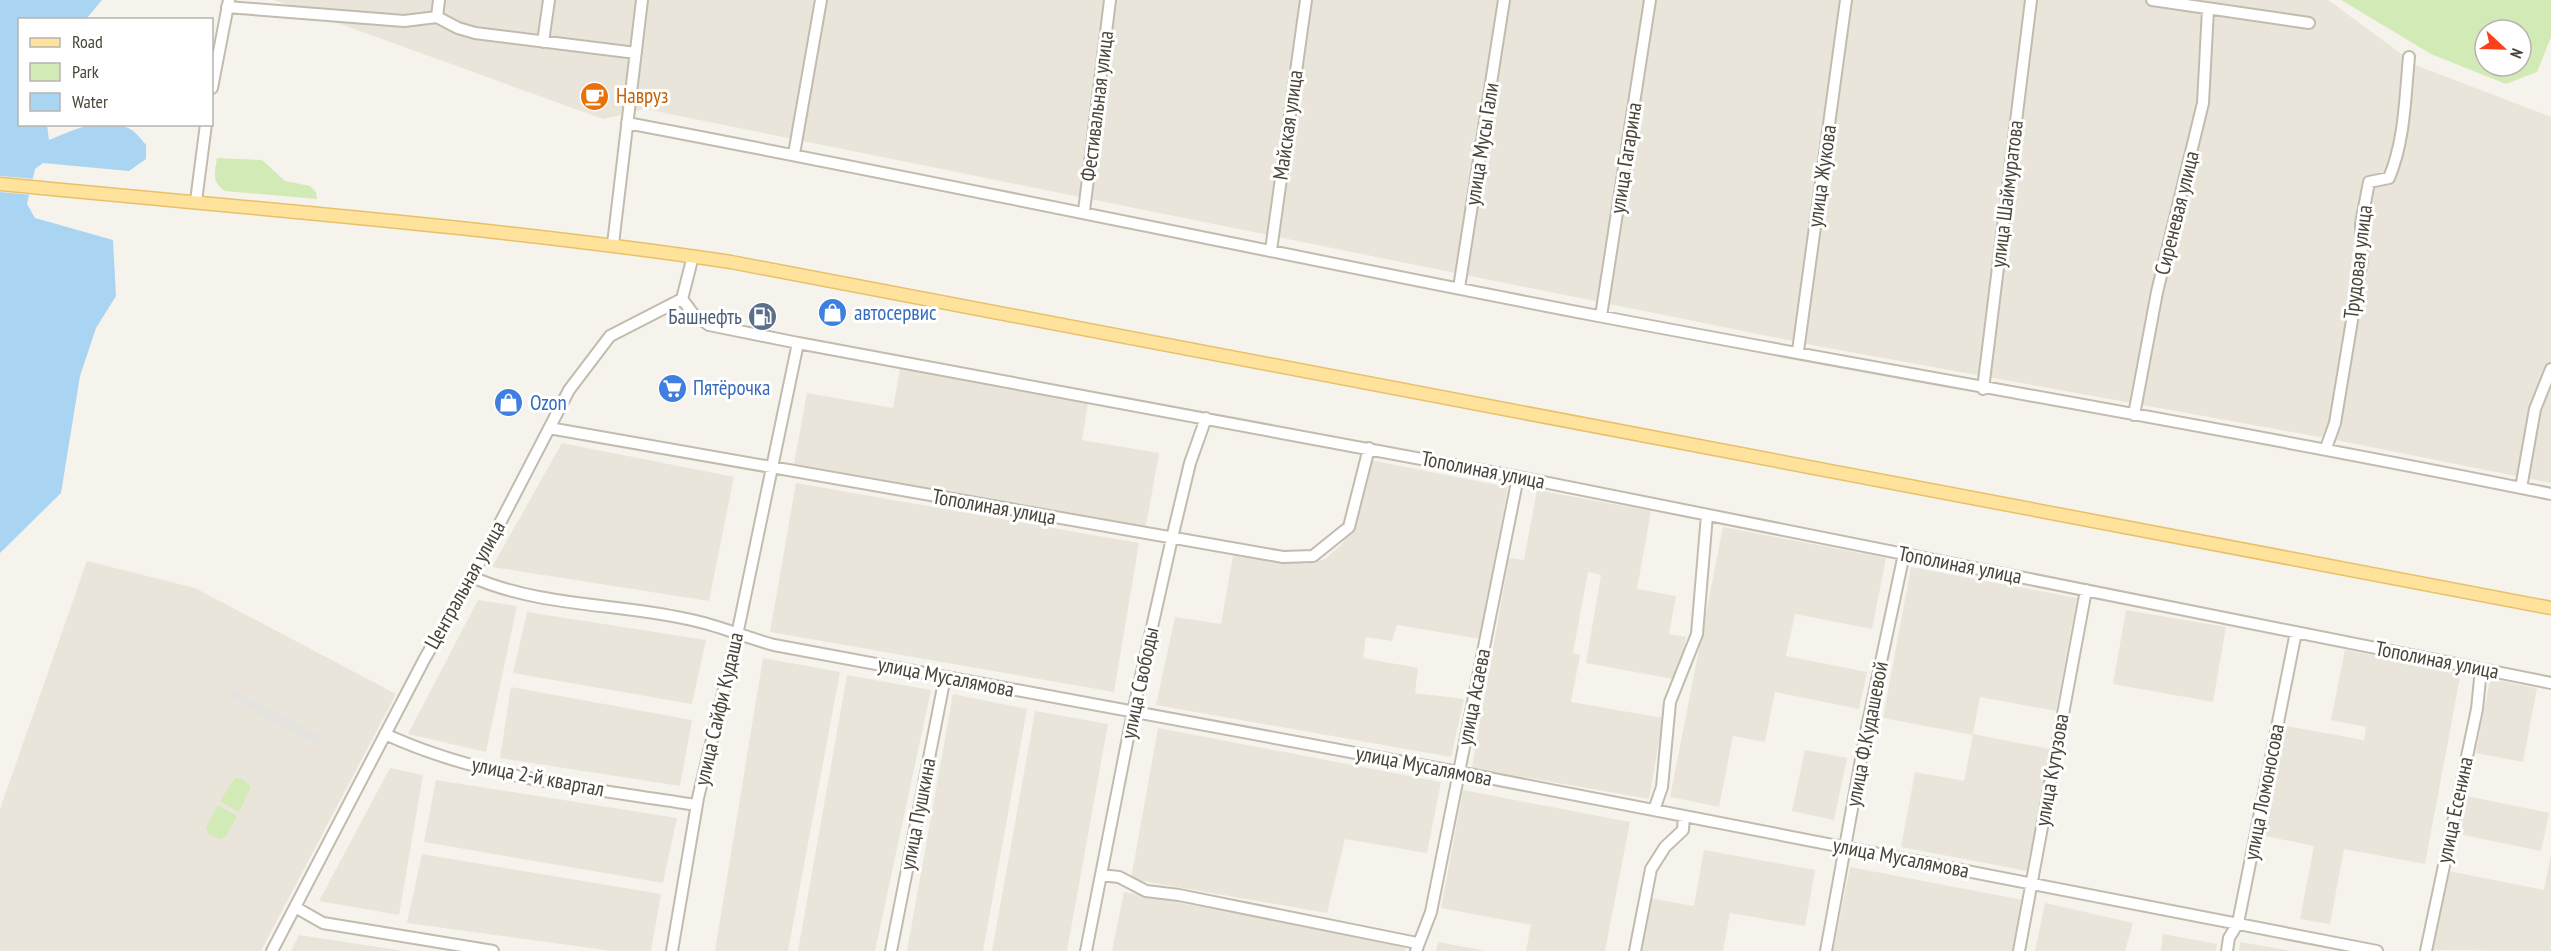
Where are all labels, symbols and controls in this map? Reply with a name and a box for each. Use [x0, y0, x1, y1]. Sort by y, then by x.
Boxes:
legend [18, 18, 213, 126]
north arrow [2473, 18, 2533, 78]
street label: Фестивальная улица [1074, 29, 1119, 183]
text: Road [72, 30, 103, 53]
text: N [2506, 46, 2528, 61]
text: Park [72, 60, 99, 83]
street label: Майская улица [1266, 68, 1309, 182]
cafe icon: Навруз [579, 80, 611, 112]
street label: улица Мусы Гали [1458, 81, 1505, 207]
place label: Навруз [616, 82, 668, 109]
text: Water [72, 90, 108, 113]
street label: улица Гагарина [1603, 100, 1648, 215]
street label: улица Шаймуратова [1984, 119, 2029, 269]
street label: улица Жукова [1801, 123, 1842, 229]
street label: Сиреневая улица [2148, 148, 2205, 278]
street label: Трудовая улица [2337, 203, 2378, 321]
shop icon: автосервис [817, 297, 849, 329]
place label: автосервис [854, 299, 937, 326]
fuel station icon: Башнефть [747, 301, 779, 333]
place label: Башнефть [668, 303, 742, 330]
supermarket icon: Пятёрочка [656, 372, 688, 404]
place label: Пятёрочка [693, 374, 770, 401]
shop icon: Ozon [493, 387, 525, 419]
place label: Ozon [530, 389, 567, 416]
street label: Тополиная улица [1419, 444, 1547, 495]
street label: Тополиная улица [930, 482, 1058, 531]
street label: Центральная улица [418, 516, 511, 654]
street label: Тополиная улица [1896, 539, 2024, 590]
street label: улица Свободы [1115, 625, 1164, 741]
street label: улица Сайфи Кудаша [688, 630, 749, 788]
street label: Тополиная улица [2373, 634, 2501, 685]
street label: улица Асаева [1451, 646, 1496, 748]
street label: улица Мусалямова [876, 650, 1016, 703]
street label: улица Ф.Кудашевой [1839, 659, 1894, 809]
street label: улица Кутузова [2028, 712, 2075, 828]
street label: улица Ломоносова [2237, 721, 2290, 862]
street label: улица Мусалямова [1354, 739, 1494, 792]
street label: улица 2-й квартал [470, 750, 607, 803]
street label: улица Есенина [2430, 754, 2479, 866]
street label: улица Пушкина [893, 755, 942, 872]
street label: улица Мусалямова [1831, 831, 1971, 884]

